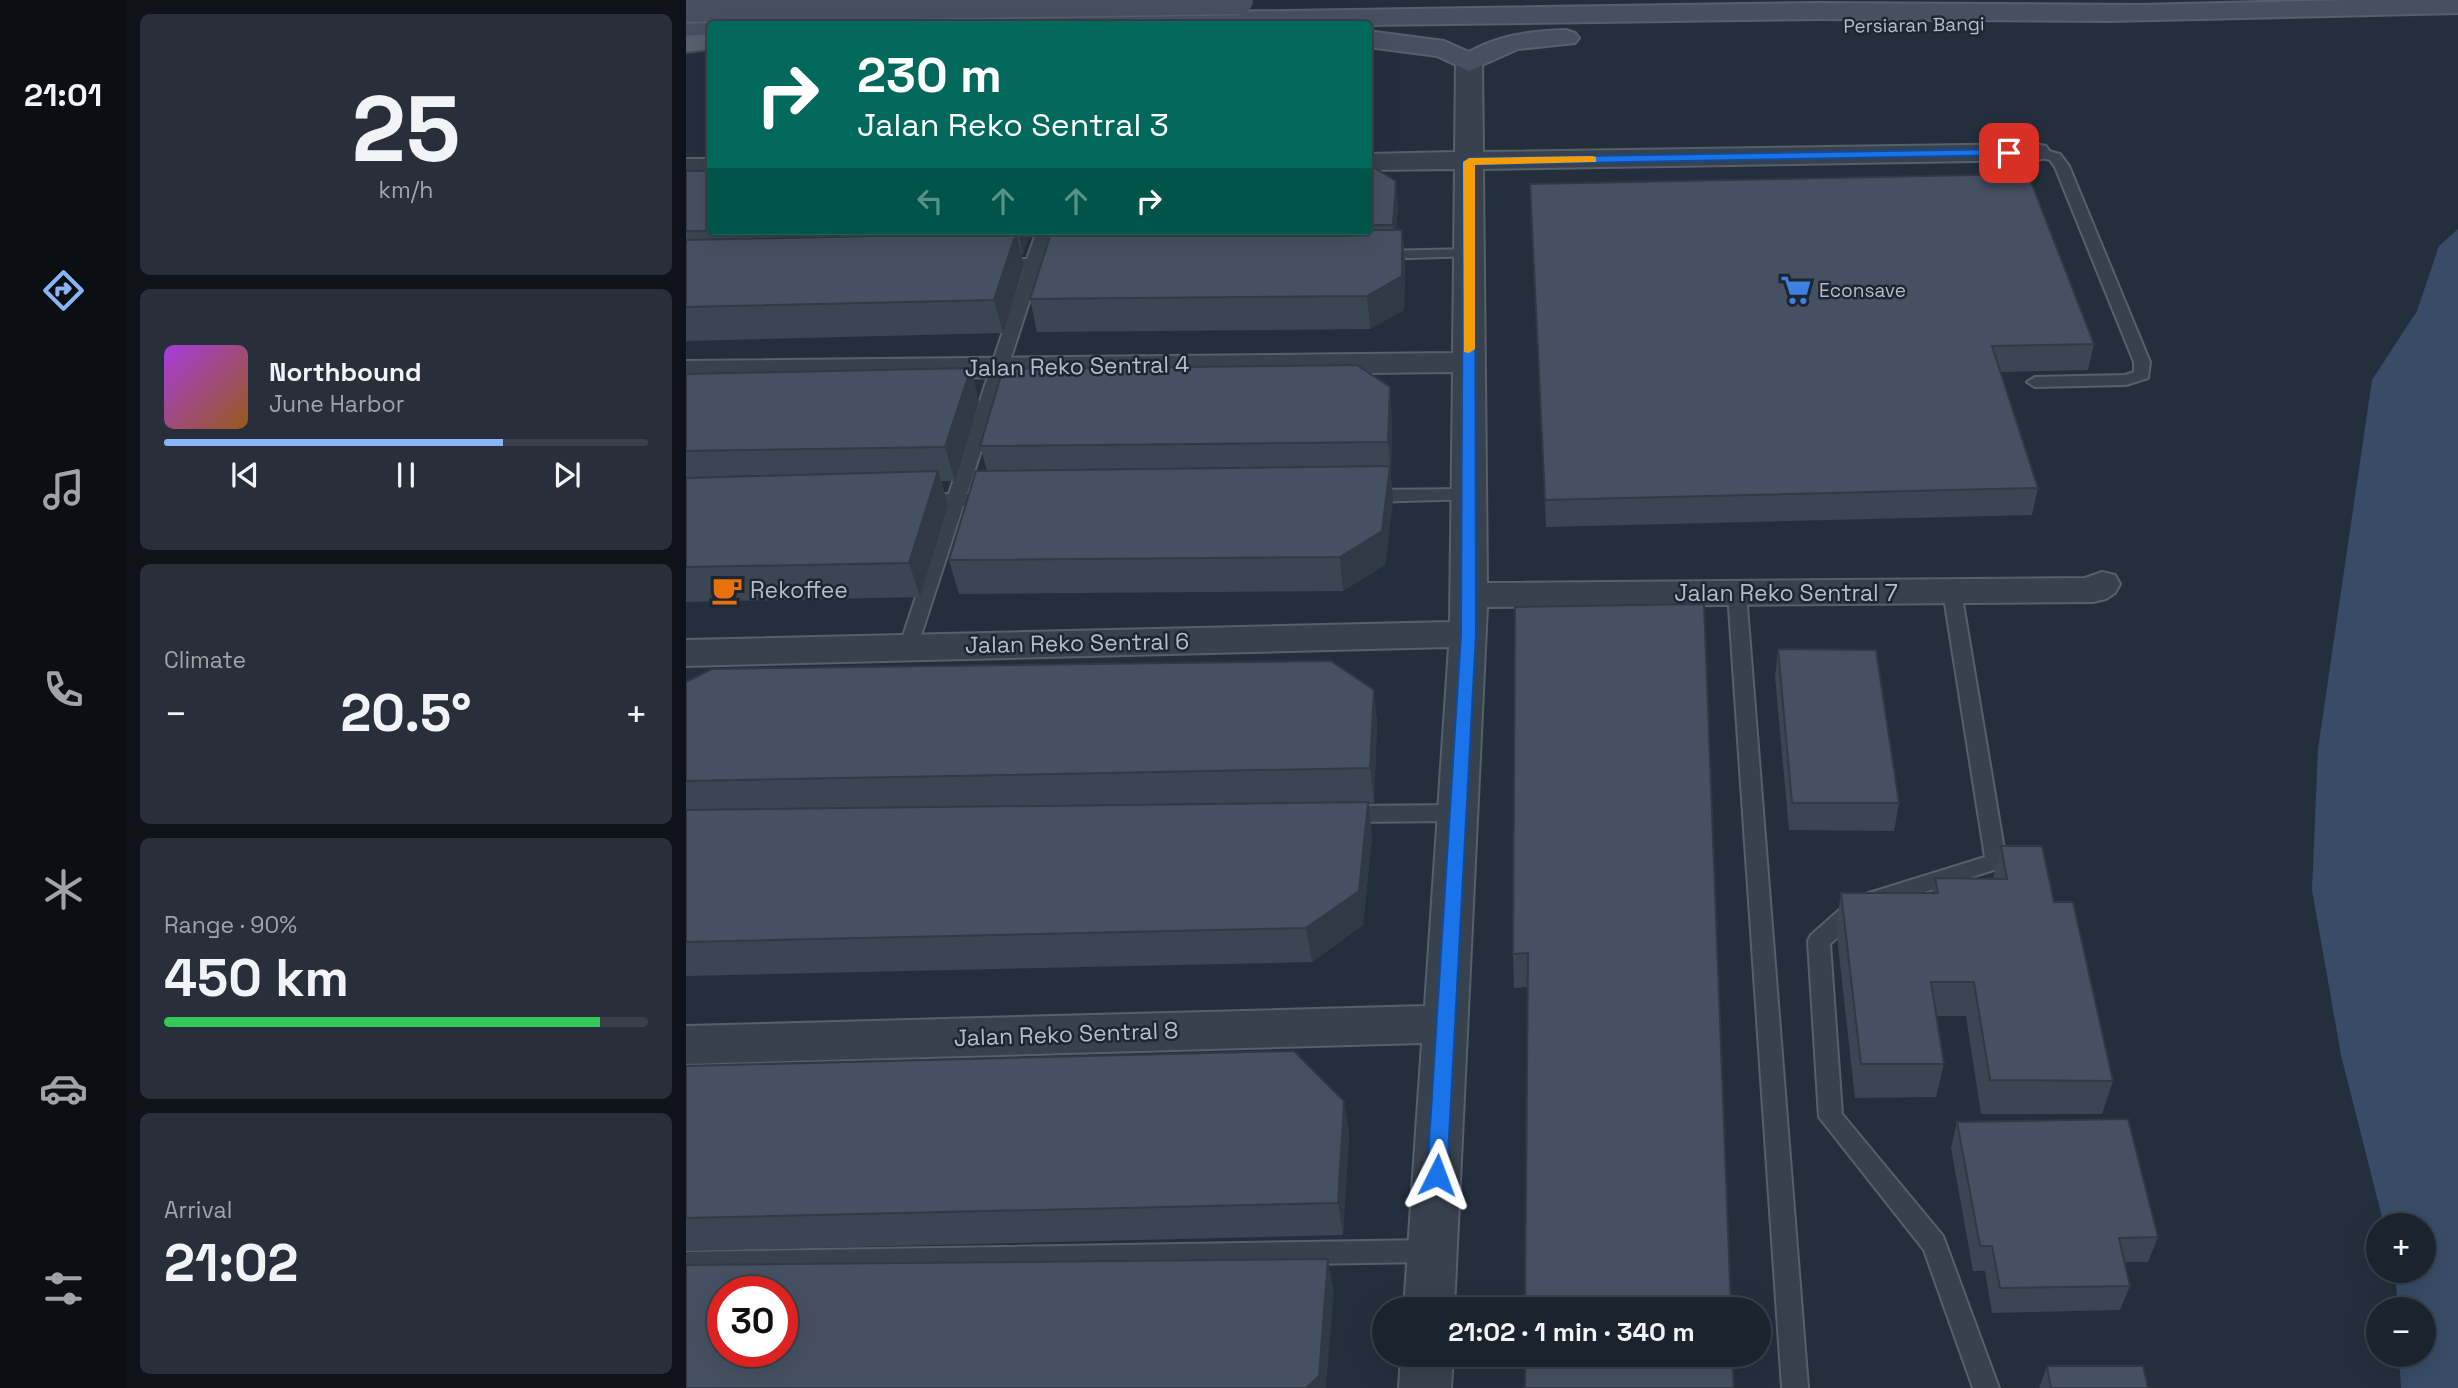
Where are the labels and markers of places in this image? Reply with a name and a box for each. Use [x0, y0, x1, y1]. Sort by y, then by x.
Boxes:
pin [1979, 123, 2039, 183]
supermarket icon: Econsave [1779, 273, 1813, 307]
place label: Econsave [1819, 278, 1906, 303]
cafe icon: Rekoffee [710, 573, 744, 607]
place label: Rekoffee [750, 575, 848, 605]

